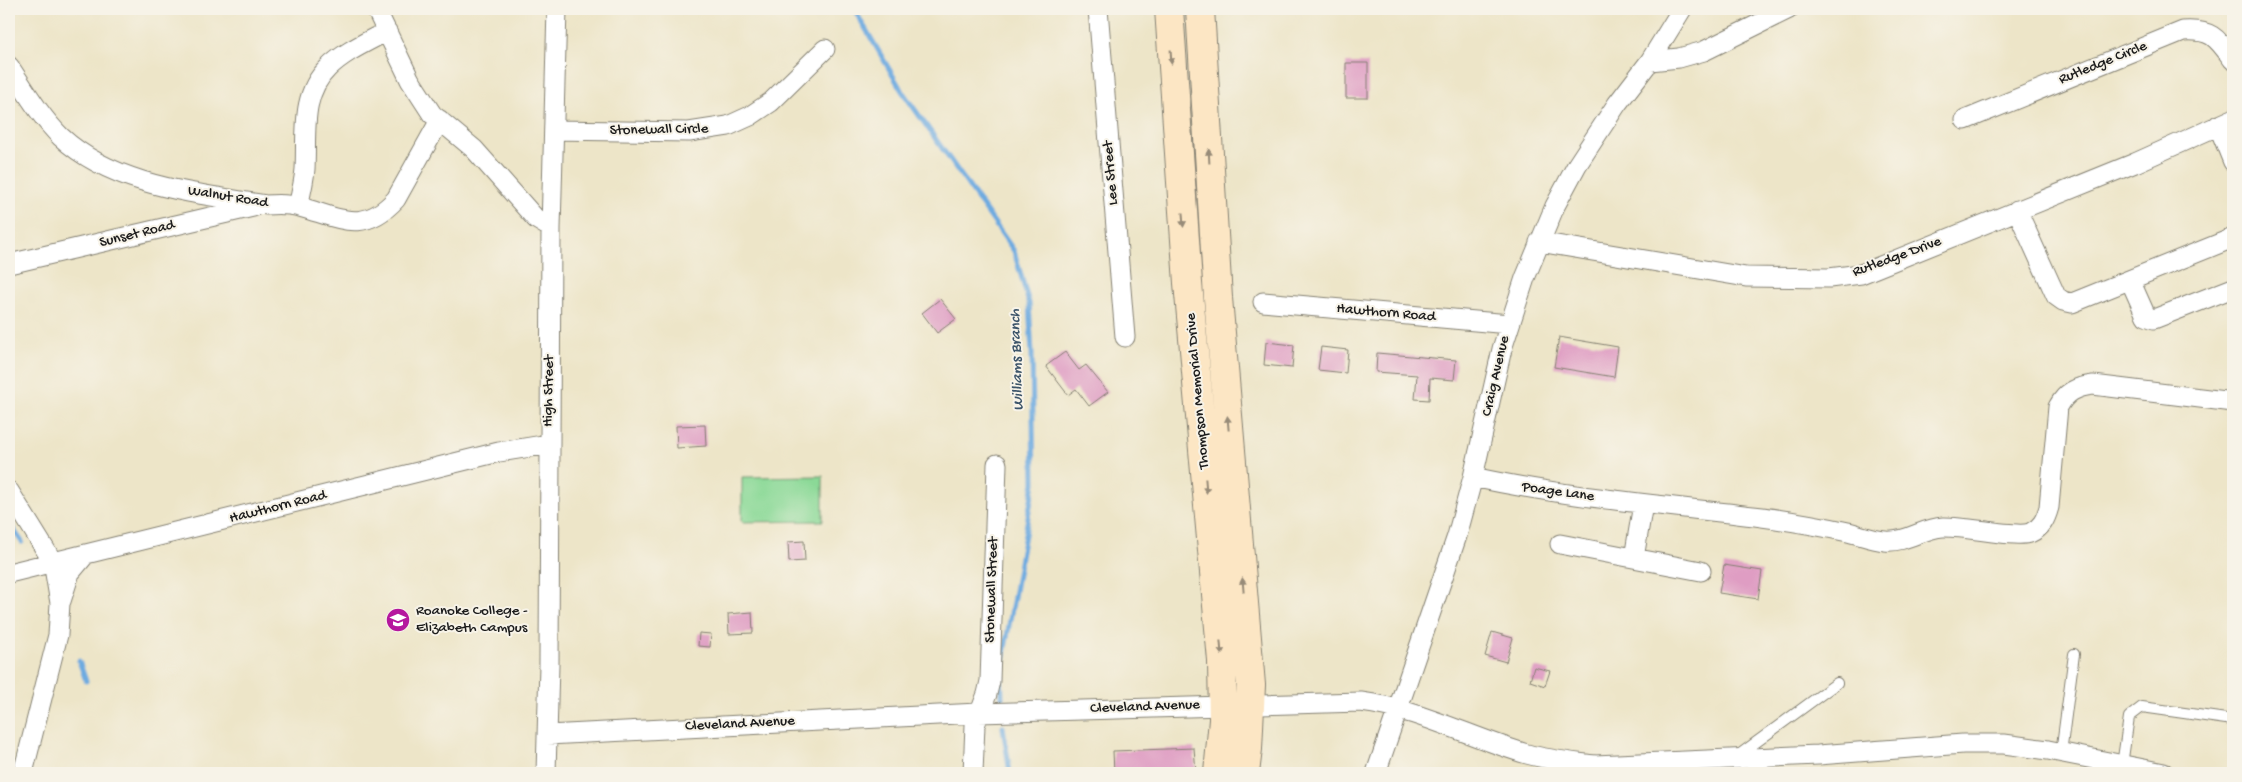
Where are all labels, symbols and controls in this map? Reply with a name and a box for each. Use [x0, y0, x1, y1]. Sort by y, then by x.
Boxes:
street label: Rutledge Circle [2056, 37, 2150, 89]
one-way arrow [1168, 50, 1176, 66]
street label: Stonewall Circle [610, 120, 709, 140]
street label: Lee Street [1099, 138, 1123, 206]
one-way arrow [1205, 148, 1213, 164]
street label: Walnut Road [187, 182, 271, 212]
one-way arrow [1179, 212, 1187, 228]
street label: Sunset Road [98, 216, 178, 252]
street label: Rutledge Drive [1850, 232, 1944, 281]
street label: Hawthorn Road [1336, 300, 1437, 326]
water label: Williams Branch [1007, 308, 1029, 411]
street label: Thompson Memorial Drive [1182, 312, 1214, 471]
street label: Craig Avenue [1478, 334, 1514, 418]
street label: High Street [539, 353, 559, 427]
one-way arrow [1224, 415, 1232, 431]
one-way arrow [1202, 478, 1210, 494]
street label: Poage Lane [1520, 478, 1596, 506]
street label: Hawthorn Road [228, 486, 329, 528]
street label: Stonewall Street [981, 535, 1003, 643]
one-way arrow [1239, 577, 1247, 593]
place label: Roanoke College - Elizabeth Campus [416, 602, 528, 637]
school or university icon: Roanoke College - Elizabeth Campus [385, 607, 411, 633]
one-way arrow [1217, 640, 1225, 656]
street label: Cleveland Avenue [1090, 696, 1200, 718]
street label: Cleveland Avenue [685, 712, 796, 736]

